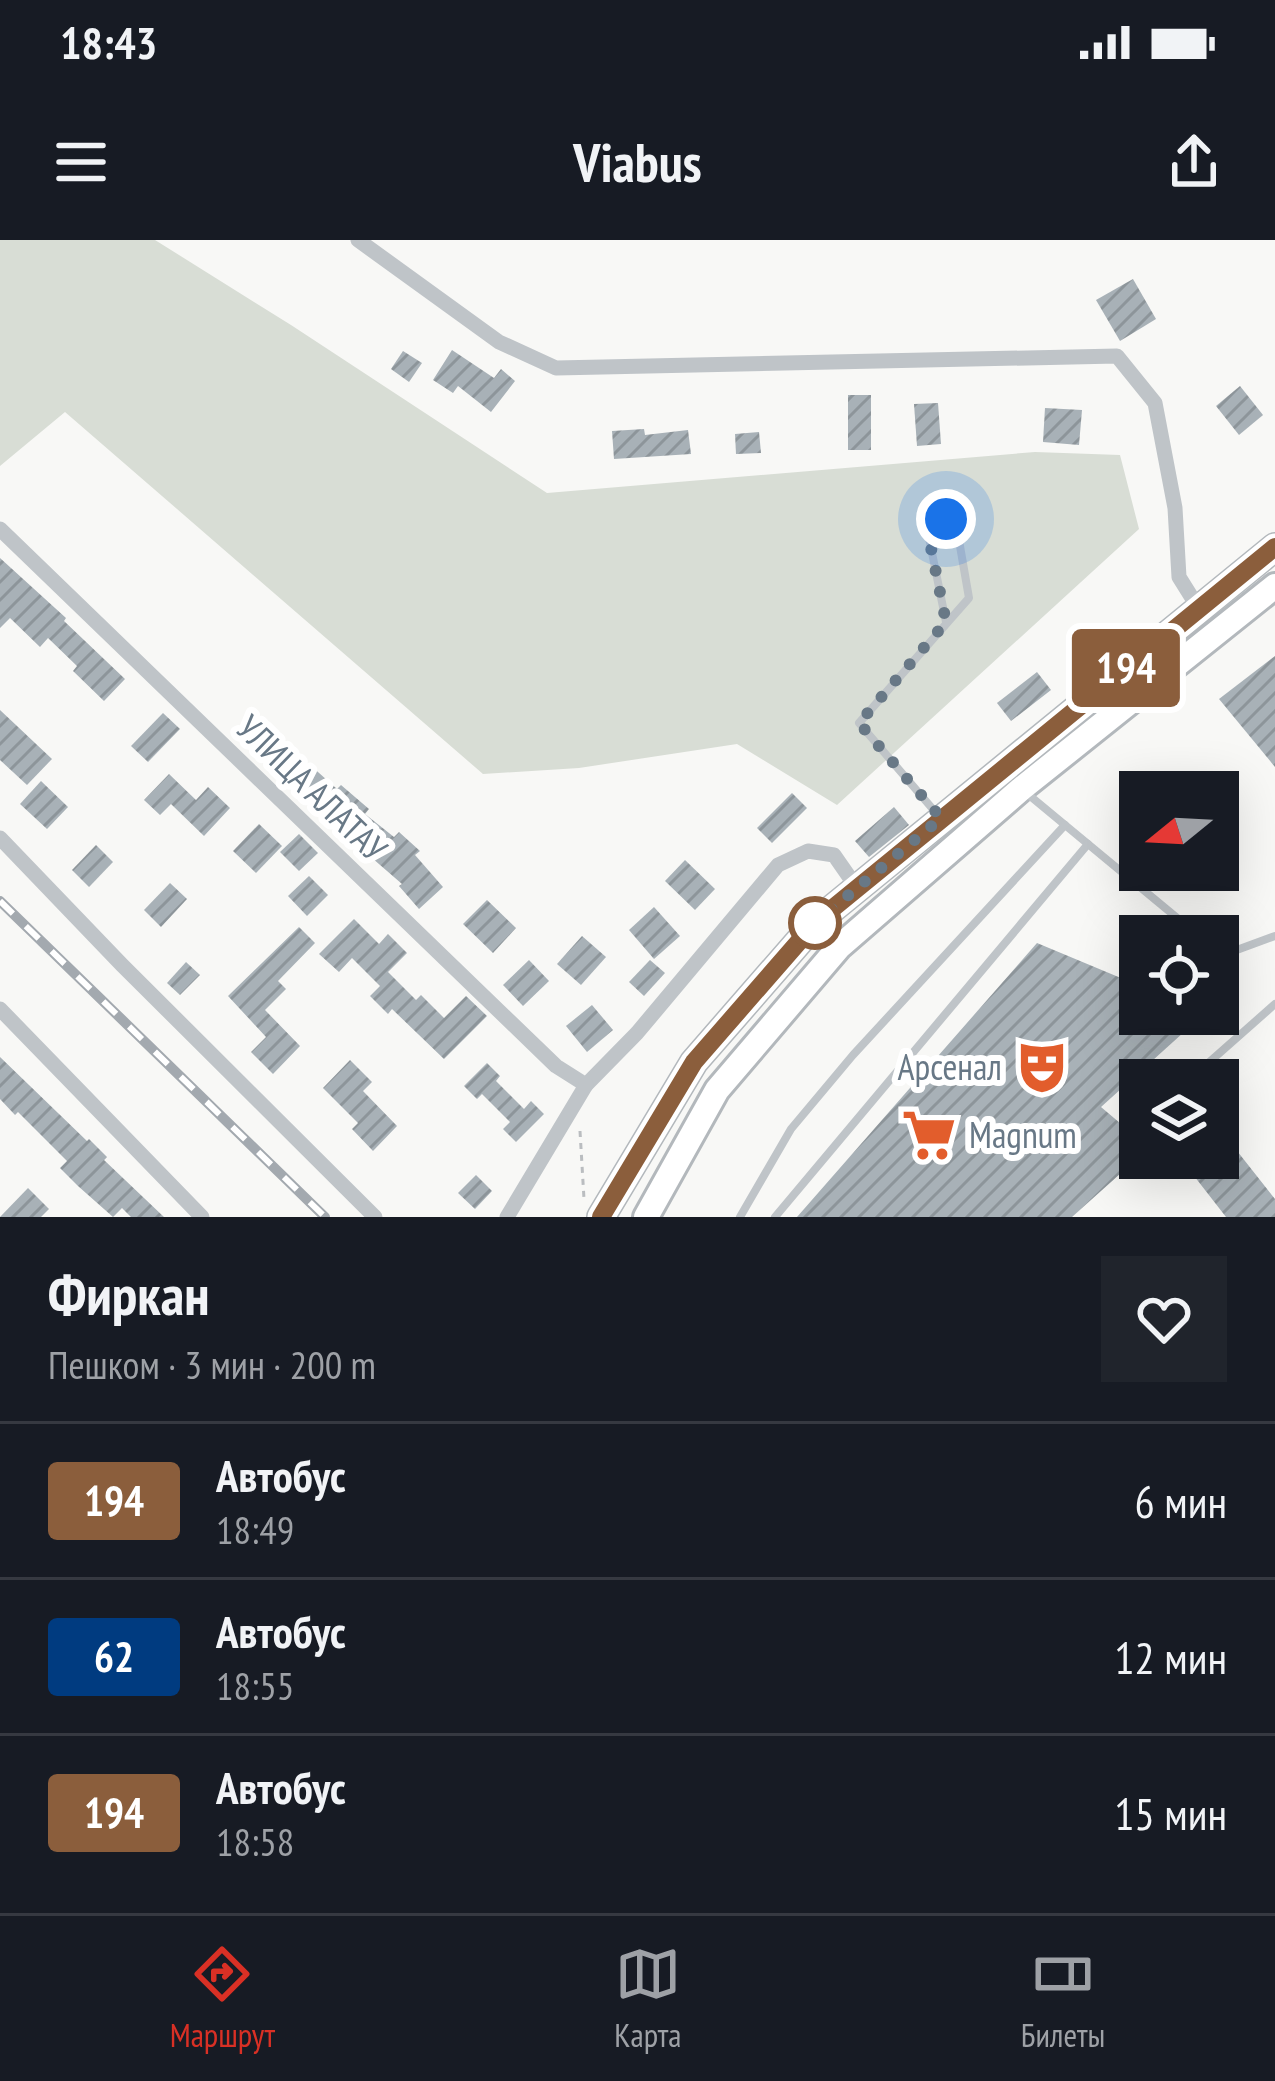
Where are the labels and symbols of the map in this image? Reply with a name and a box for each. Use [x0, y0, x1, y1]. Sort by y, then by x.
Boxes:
your location [916, 489, 976, 549]
line badge: 194 [1057, 629, 1195, 707]
street label: УЛИЦА АЛАТАУ [227, 704, 398, 872]
north arrow [1119, 771, 1239, 891]
unlabelled marker [790, 898, 840, 948]
theatre icon: Арсенал [1013, 1038, 1071, 1096]
place label: Арсенал [898, 1043, 1002, 1090]
supermarket icon: Magnum [900, 1106, 958, 1164]
place label: Magnum [969, 1111, 1077, 1158]

